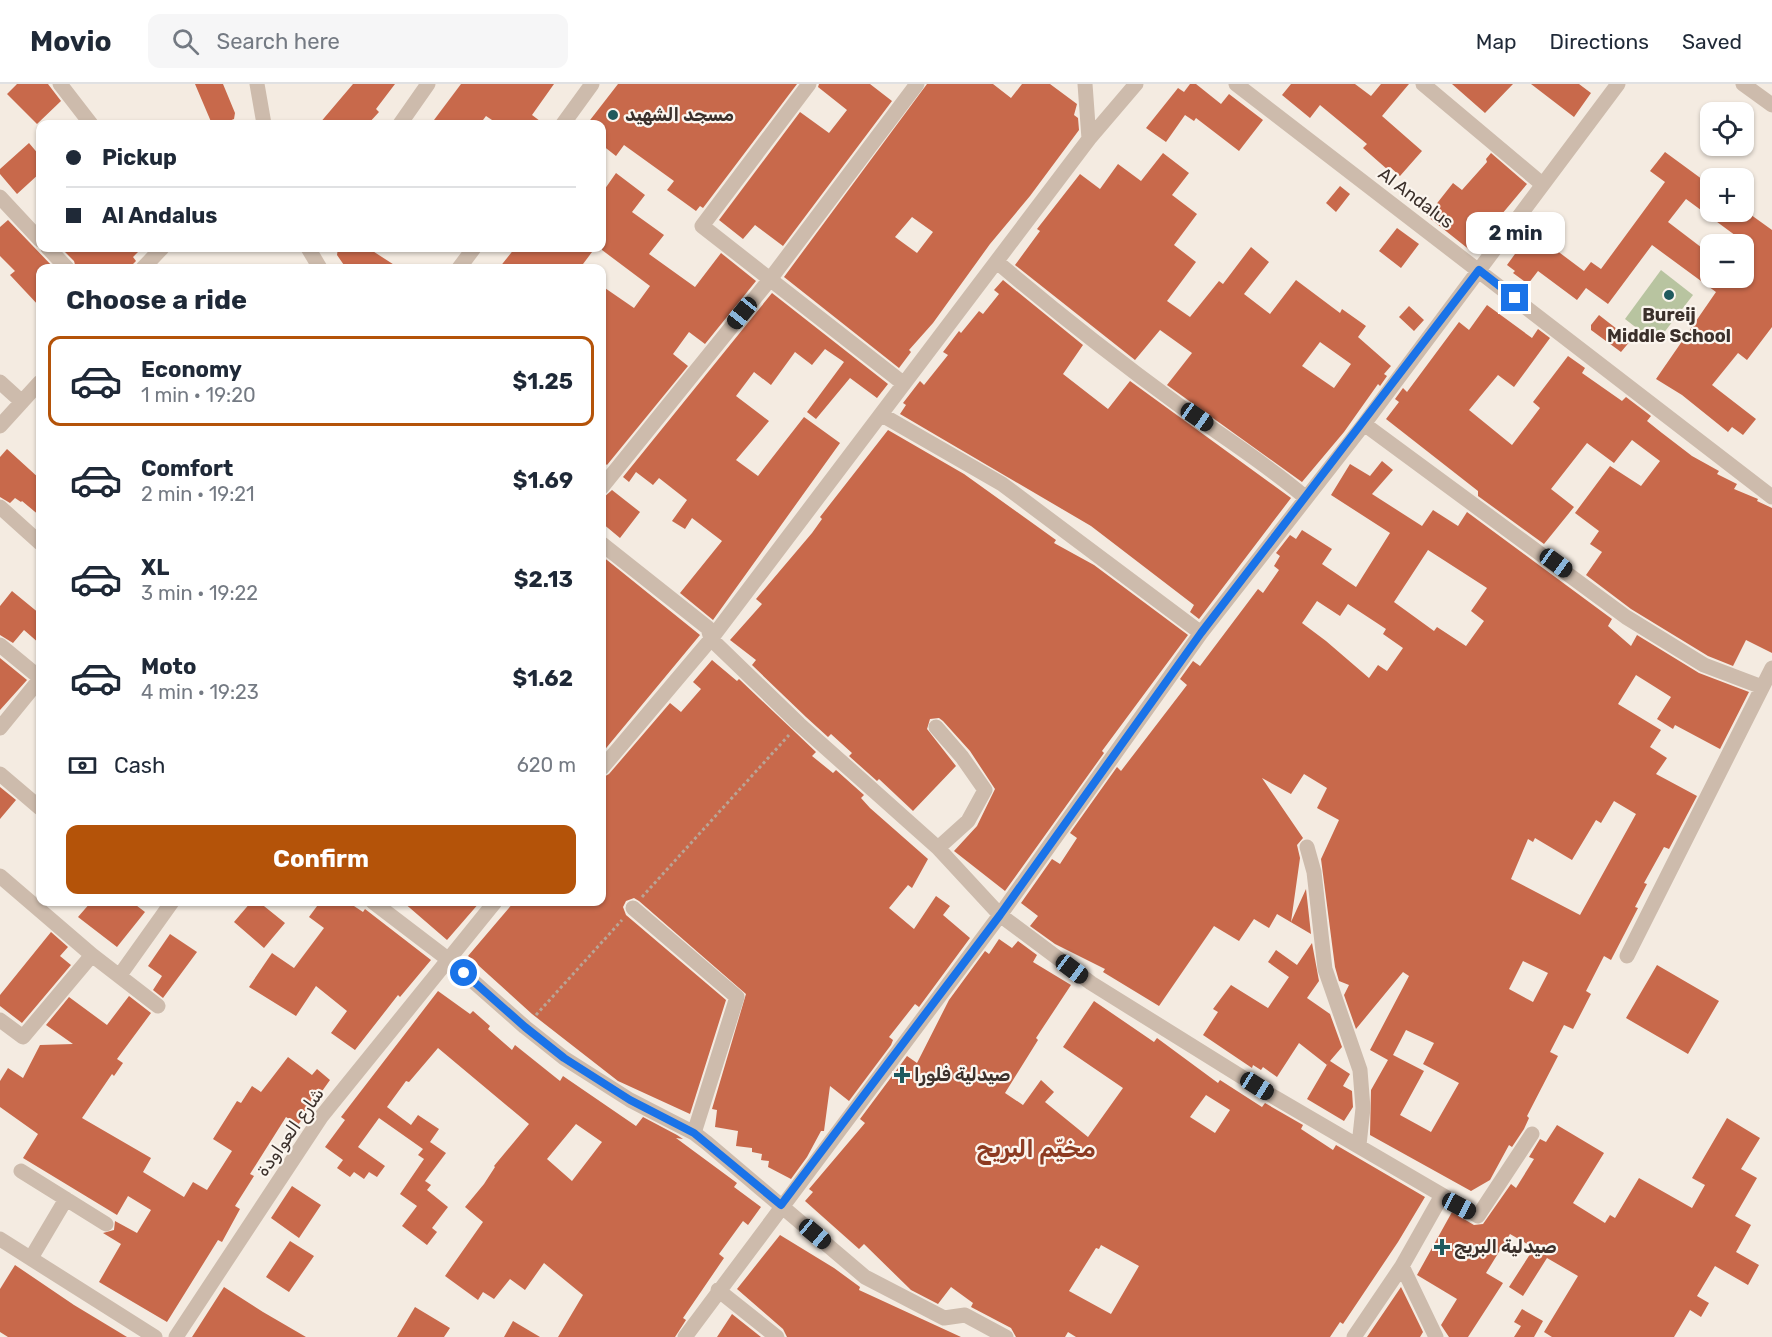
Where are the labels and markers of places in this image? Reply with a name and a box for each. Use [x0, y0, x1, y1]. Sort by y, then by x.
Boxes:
place label: مسجد الشهيد [625, 104, 734, 126]
marker: مسجد الشهيد [606, 108, 620, 122]
marker: Bureij Middle School [1662, 288, 1676, 302]
place label: Bureij Middle School [1607, 304, 1731, 347]
place label: صيدلية فلورا [914, 1064, 1010, 1086]
marker: صيدلية فلورا [895, 1068, 909, 1082]
place label: صيدلية البريج [1454, 1236, 1557, 1260]
marker: صيدلية البريج [1435, 1240, 1449, 1254]

